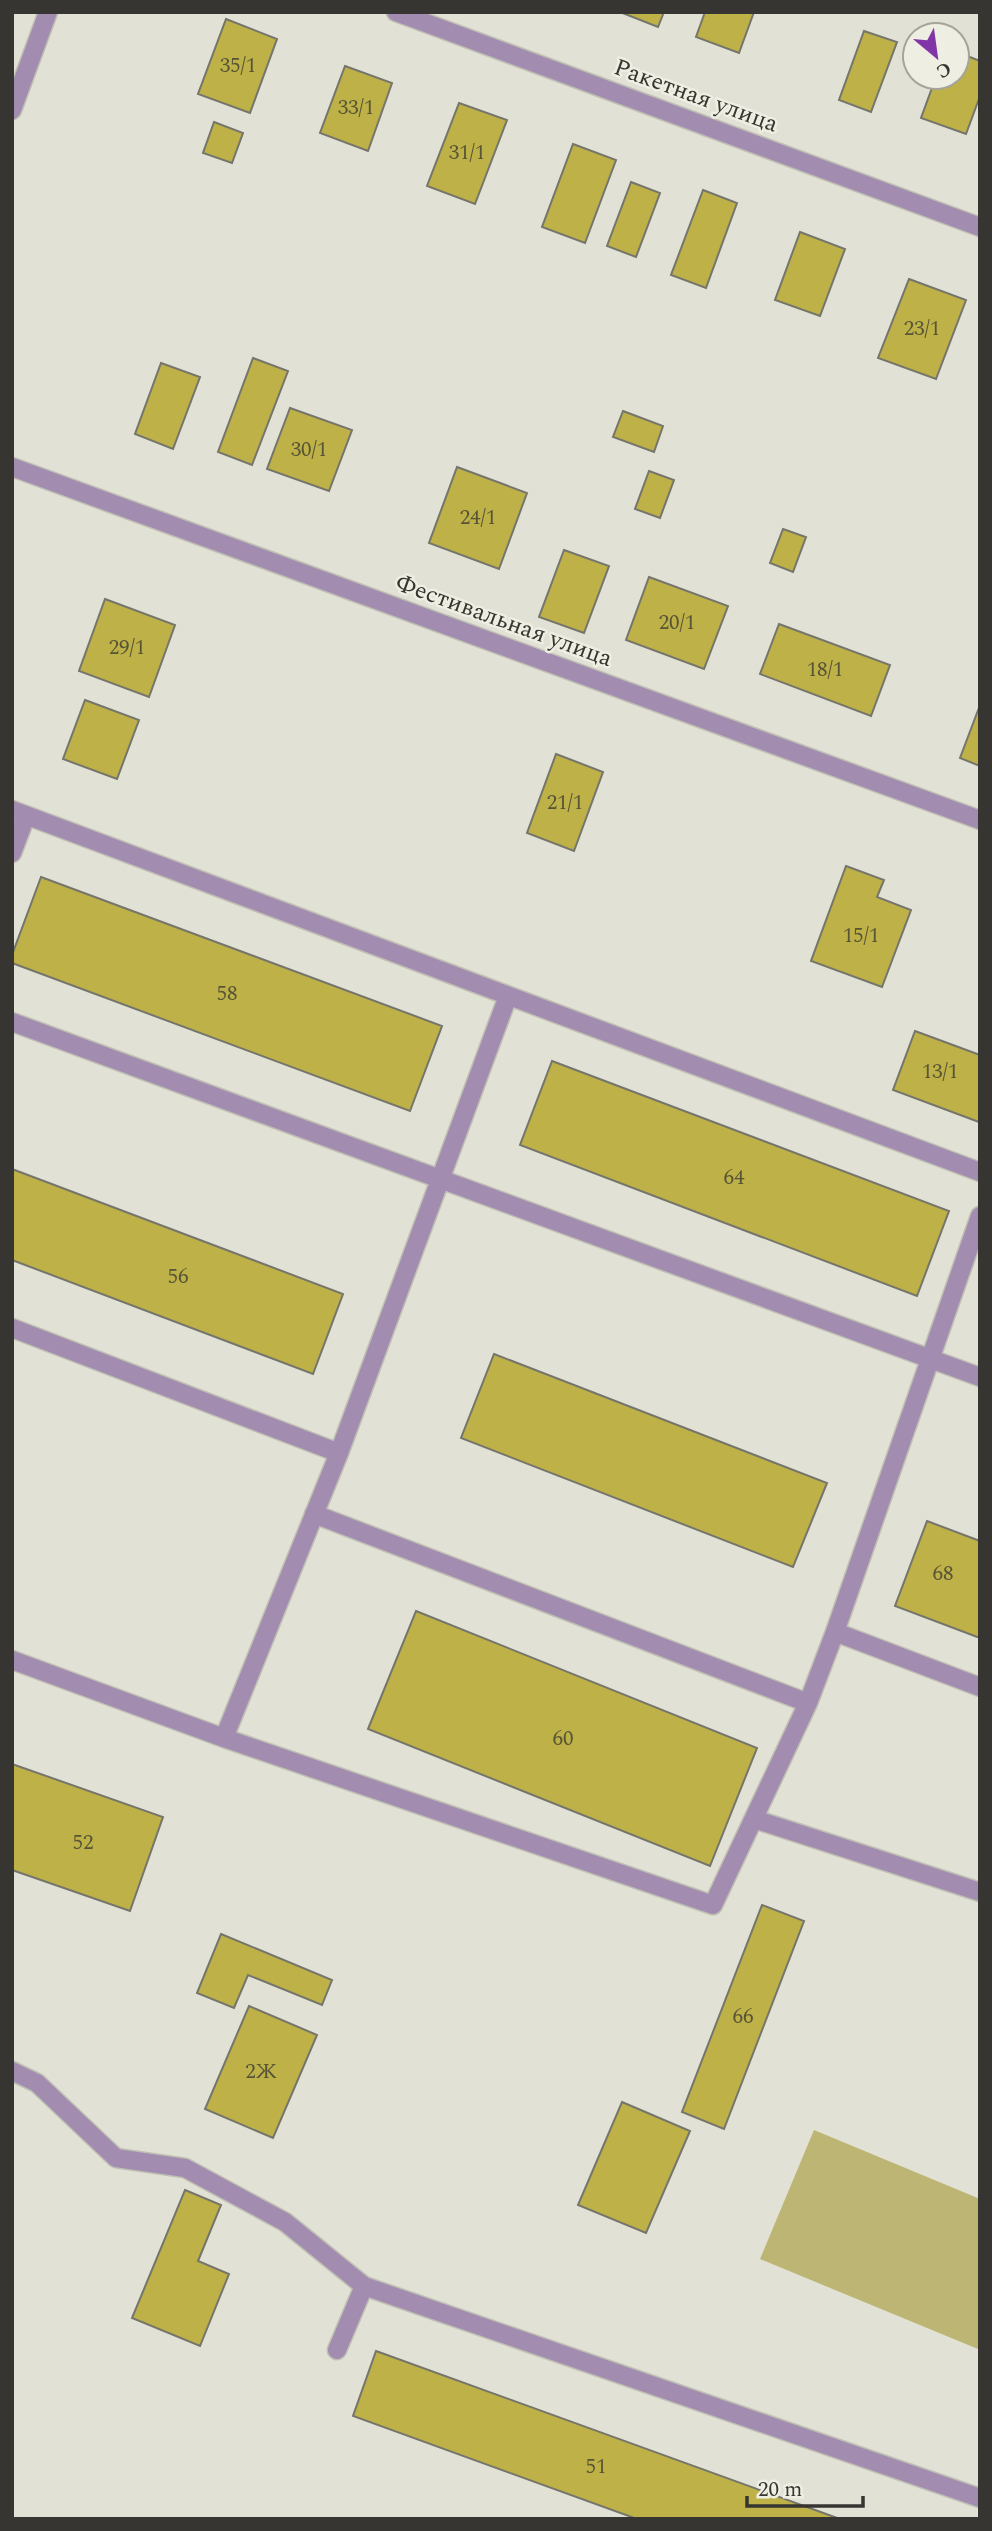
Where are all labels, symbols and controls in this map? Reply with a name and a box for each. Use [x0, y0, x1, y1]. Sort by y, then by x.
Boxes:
north arrow [901, 21, 971, 91]
house number: 35/1 [220, 50, 256, 82]
street label: Ракетная улица [609, 50, 783, 142]
text: С [931, 54, 956, 86]
house number: 33/1 [338, 92, 374, 124]
house number: 31/1 [449, 137, 485, 169]
house number: 23/1 [904, 313, 940, 345]
house number: 30/1 [291, 434, 327, 466]
house number: 24/1 [460, 502, 496, 534]
street label: Фестивальная улица [391, 565, 618, 677]
house number: 20/1 [659, 607, 695, 639]
house number: 29/1 [109, 632, 145, 664]
house number: 18/1 [807, 654, 843, 686]
house number: 21/1 [547, 787, 583, 819]
house number: 15/1 [843, 920, 879, 952]
house number: 58 [217, 978, 238, 1010]
house number: 13/1 [922, 1056, 958, 1088]
house number: 64 [724, 1162, 745, 1194]
house number: 56 [168, 1261, 189, 1293]
house number: 68 [933, 1558, 954, 1590]
house number: 60 [553, 1723, 574, 1755]
house number: 52 [73, 1827, 94, 1859]
house number: 66 [733, 2001, 754, 2033]
house number: 2Ж [245, 2056, 277, 2088]
house number: 51 [586, 2451, 607, 2483]
scale bar [747, 2464, 862, 2508]
text: 20 m [758, 2474, 802, 2506]

